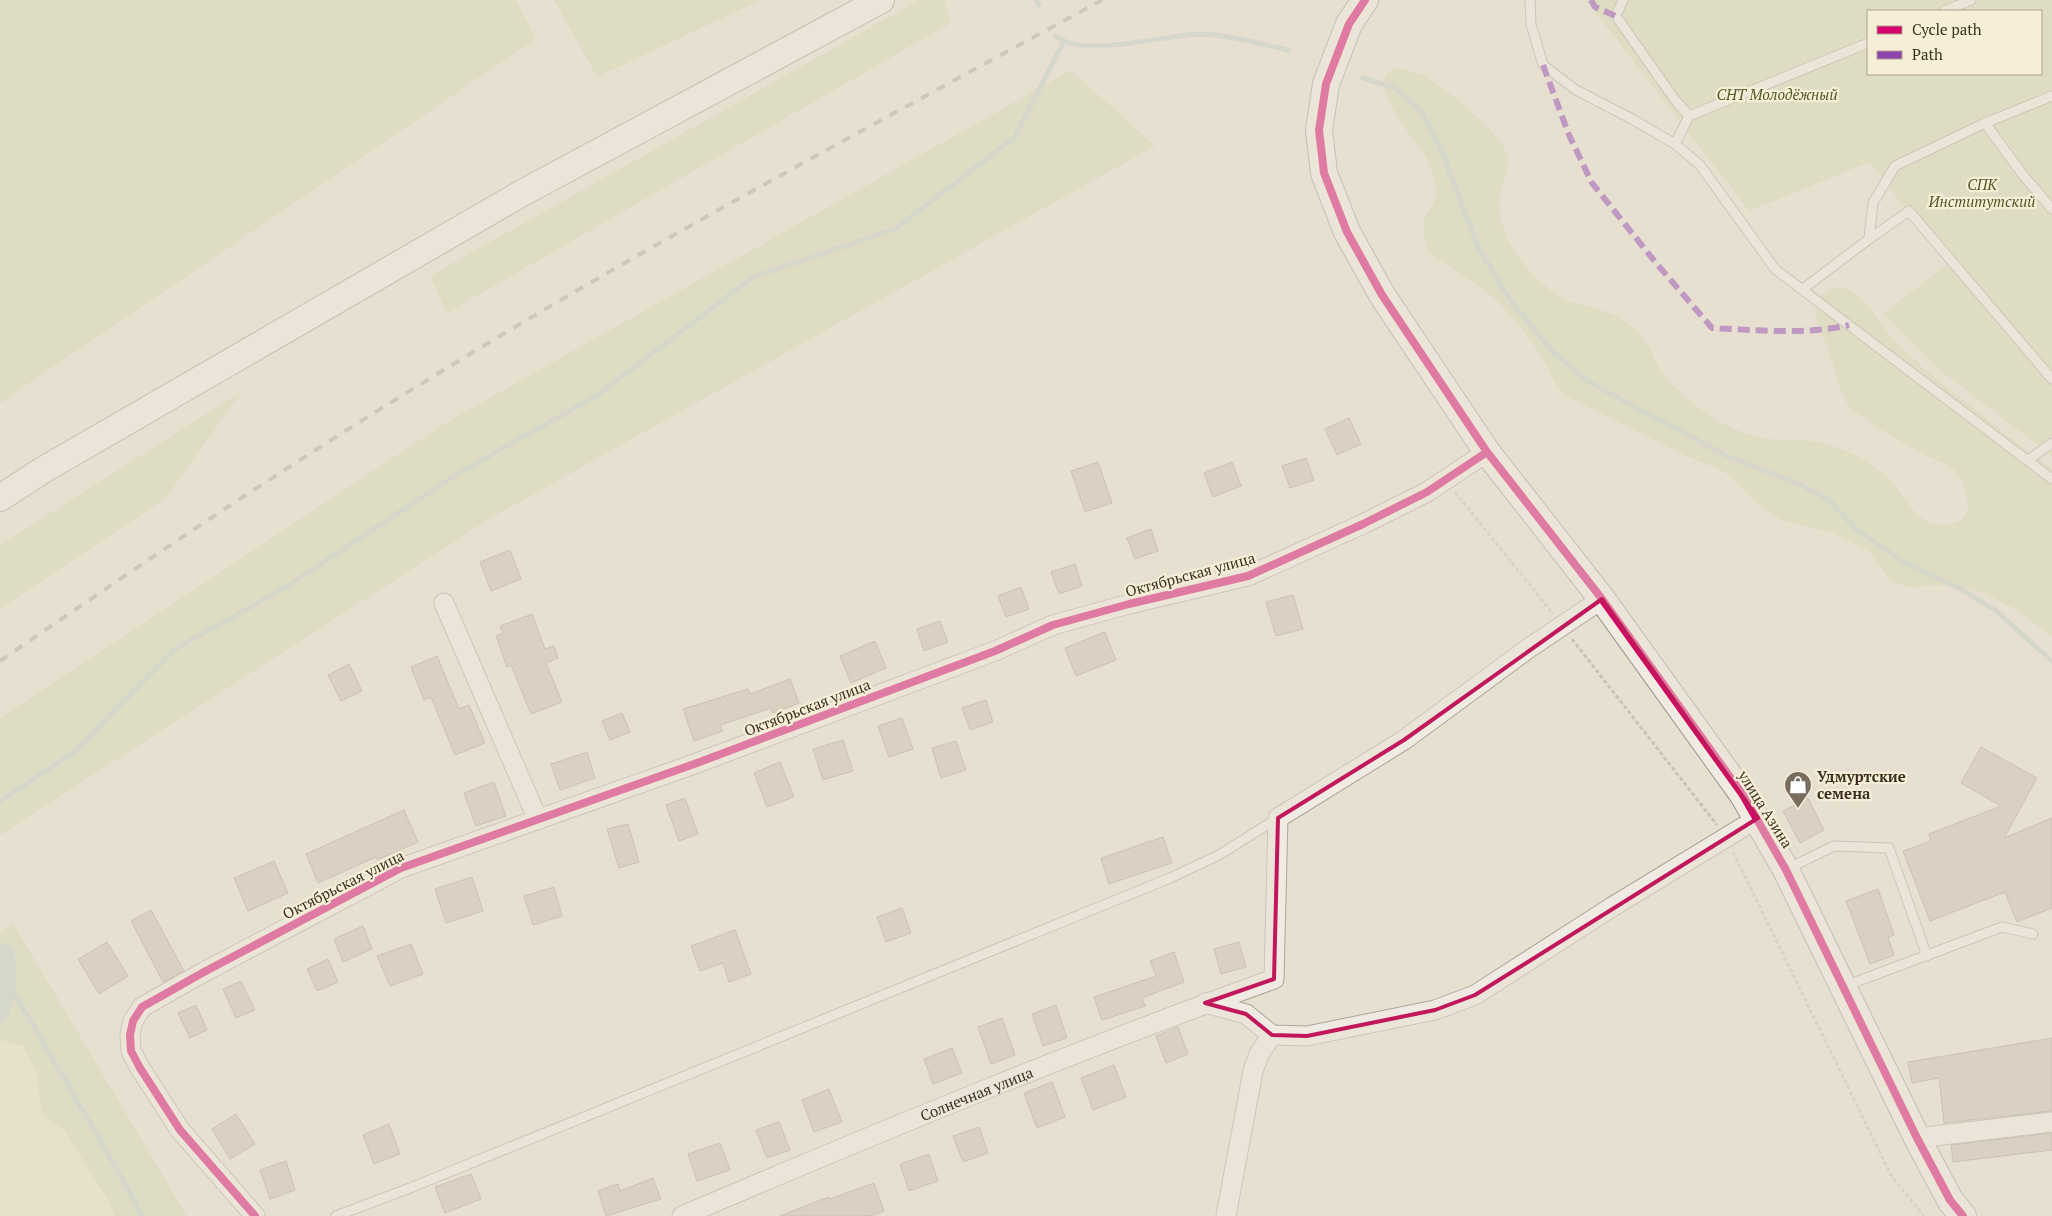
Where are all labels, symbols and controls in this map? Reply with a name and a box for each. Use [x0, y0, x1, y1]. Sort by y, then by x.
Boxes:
legend [1867, 10, 2042, 75]
text: Cycle path [1912, 19, 1982, 39]
text: Path [1912, 44, 1943, 64]
park label: СНТ Молодёжный [1716, 84, 1838, 104]
park label: СПК Институтский [1928, 174, 2035, 211]
street label: Октябрьская улица [1123, 547, 1258, 601]
street label: Октябрьская улица [741, 674, 873, 740]
street label: улица Азина [1734, 766, 1798, 852]
place label: Удмуртские семена [1817, 766, 1906, 803]
shop icon: Удмуртские семена [1783, 770, 1813, 809]
street label: Октябрьская улица [279, 845, 408, 923]
street label: Солнечная улица [917, 1061, 1036, 1125]

